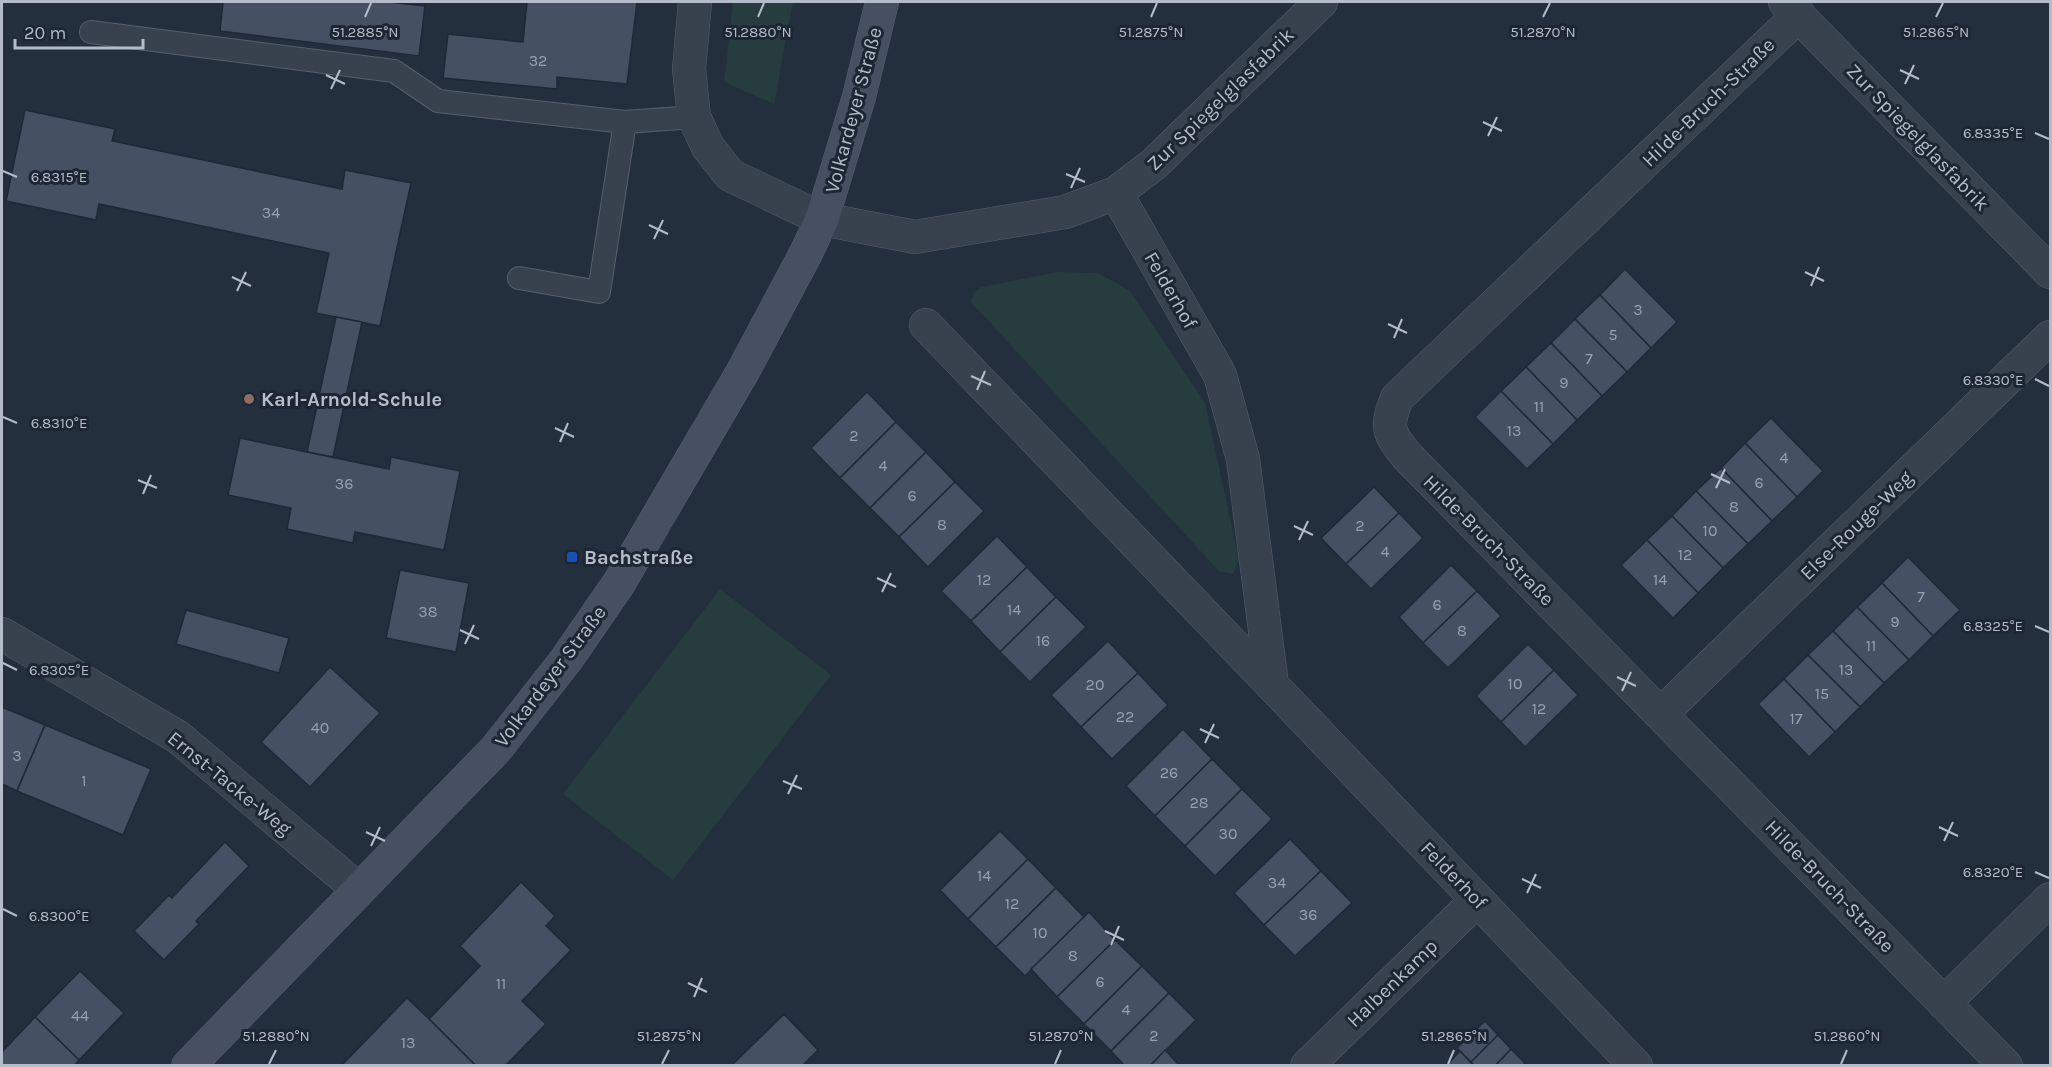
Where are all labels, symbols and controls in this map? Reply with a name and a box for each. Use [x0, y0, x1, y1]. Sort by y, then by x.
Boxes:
scale bar [15, 12, 142, 50]
text: 20 m [24, 22, 66, 44]
text: 51.2885°N [331, 23, 399, 41]
text: 51.2880°N [724, 23, 792, 41]
text: 51.2875°N [1119, 23, 1183, 41]
street label: Zur Spiegelglasfabrik [1142, 23, 1299, 175]
text: 51.2870°N [1510, 23, 1576, 41]
text: 51.2865°N [1903, 23, 1969, 41]
street label: Volkardeyer Straße [820, 25, 887, 196]
street label: Hilde-Bruch-Straße [1637, 33, 1779, 172]
house number: 32 [529, 51, 547, 70]
street label: Zur Spiegelglasfabrik [1842, 59, 1994, 216]
text: 6.8335°E [1963, 124, 2023, 142]
text: 6.8315°E [31, 168, 87, 186]
house number: 34 [262, 203, 280, 222]
street label: Felderhof [1139, 248, 1202, 333]
house number: 3 [1633, 300, 1643, 319]
house number: 5 [1608, 325, 1618, 344]
house number: 7 [1585, 349, 1593, 368]
text: 6.8330°E [1963, 371, 2023, 389]
house number: 9 [1559, 373, 1569, 392]
place label: Karl-Arnold-Schule [261, 388, 442, 411]
marker: Karl-Arnold-Schule [242, 392, 256, 406]
house number: 11 [1534, 397, 1544, 416]
text: 6.8310°E [31, 414, 87, 432]
house number: 13 [1507, 421, 1521, 440]
house number: 2 [849, 426, 859, 445]
house number: 4 [1780, 448, 1789, 467]
house number: 4 [879, 456, 888, 475]
street label: Else-Rouge-Weg [1795, 466, 1917, 585]
street label: Hilde-Bruch-Straße [1418, 470, 1559, 611]
house number: 6 [1754, 473, 1764, 492]
house number: 36 [335, 474, 353, 493]
house number: 6 [907, 486, 917, 505]
house number: 8 [1729, 497, 1739, 516]
house number: 8 [937, 515, 947, 534]
house number: 2 [1355, 516, 1365, 535]
house number: 10 [1703, 521, 1717, 540]
house number: 4 [1381, 542, 1390, 561]
house number: 12 [1678, 545, 1692, 564]
place label: Bachstraße [584, 546, 693, 569]
marker: Bachstraße [565, 550, 579, 564]
house number: 12 [977, 570, 991, 589]
house number: 14 [1653, 570, 1667, 589]
house number: 7 [1917, 587, 1925, 606]
house number: 6 [1432, 595, 1442, 614]
house number: 14 [1007, 600, 1021, 619]
street label: Volkardeyer Straße [490, 601, 611, 751]
house number: 38 [418, 602, 438, 621]
house number: 9 [1890, 612, 1900, 631]
text: 6.8325°E [1963, 617, 2023, 635]
house number: 8 [1457, 621, 1467, 640]
house number: 16 [1036, 631, 1050, 650]
house number: 11 [1866, 636, 1876, 655]
house number: 13 [1839, 660, 1853, 679]
text: 6.8305°E [29, 661, 89, 679]
house number: 10 [1508, 674, 1522, 693]
house number: 20 [1086, 675, 1104, 694]
house number: 15 [1815, 684, 1829, 703]
house number: 12 [1532, 699, 1546, 718]
house number: 22 [1116, 707, 1134, 726]
house number: 17 [1790, 709, 1803, 728]
house number: 40 [311, 718, 329, 737]
street label: Ernst-Tacke-Weg [163, 726, 296, 840]
house number: 3 [12, 746, 22, 765]
house number: 26 [1160, 763, 1178, 782]
house number: 1 [81, 771, 87, 790]
house number: 28 [1189, 793, 1209, 812]
street label: Hilde-Bruch-Straße [1760, 815, 1899, 957]
house number: 30 [1219, 824, 1237, 843]
street label: Felderhof [1416, 837, 1492, 914]
text: 6.8320°E [1963, 863, 2023, 881]
house number: 14 [977, 866, 991, 885]
house number: 34 [1268, 873, 1286, 892]
house number: 12 [1005, 894, 1019, 913]
house number: 36 [1299, 905, 1317, 924]
text: 6.8300°E [29, 907, 89, 925]
house number: 10 [1033, 923, 1047, 942]
street label: Halbenkamp [1342, 934, 1442, 1032]
house number: 8 [1068, 946, 1078, 965]
house number: 6 [1095, 972, 1105, 991]
house number: 11 [496, 974, 506, 993]
house number: 4 [1122, 1000, 1131, 1019]
house number: 44 [71, 1006, 89, 1025]
house number: 2 [1149, 1026, 1159, 1045]
text: 51.2880°N [242, 1027, 310, 1045]
text: 51.2875°N [637, 1027, 701, 1045]
text: 51.2870°N [1028, 1027, 1094, 1045]
text: 51.2865°N [1421, 1027, 1487, 1045]
text: 51.2860°N [1814, 1027, 1880, 1045]
house number: 13 [401, 1033, 415, 1052]

